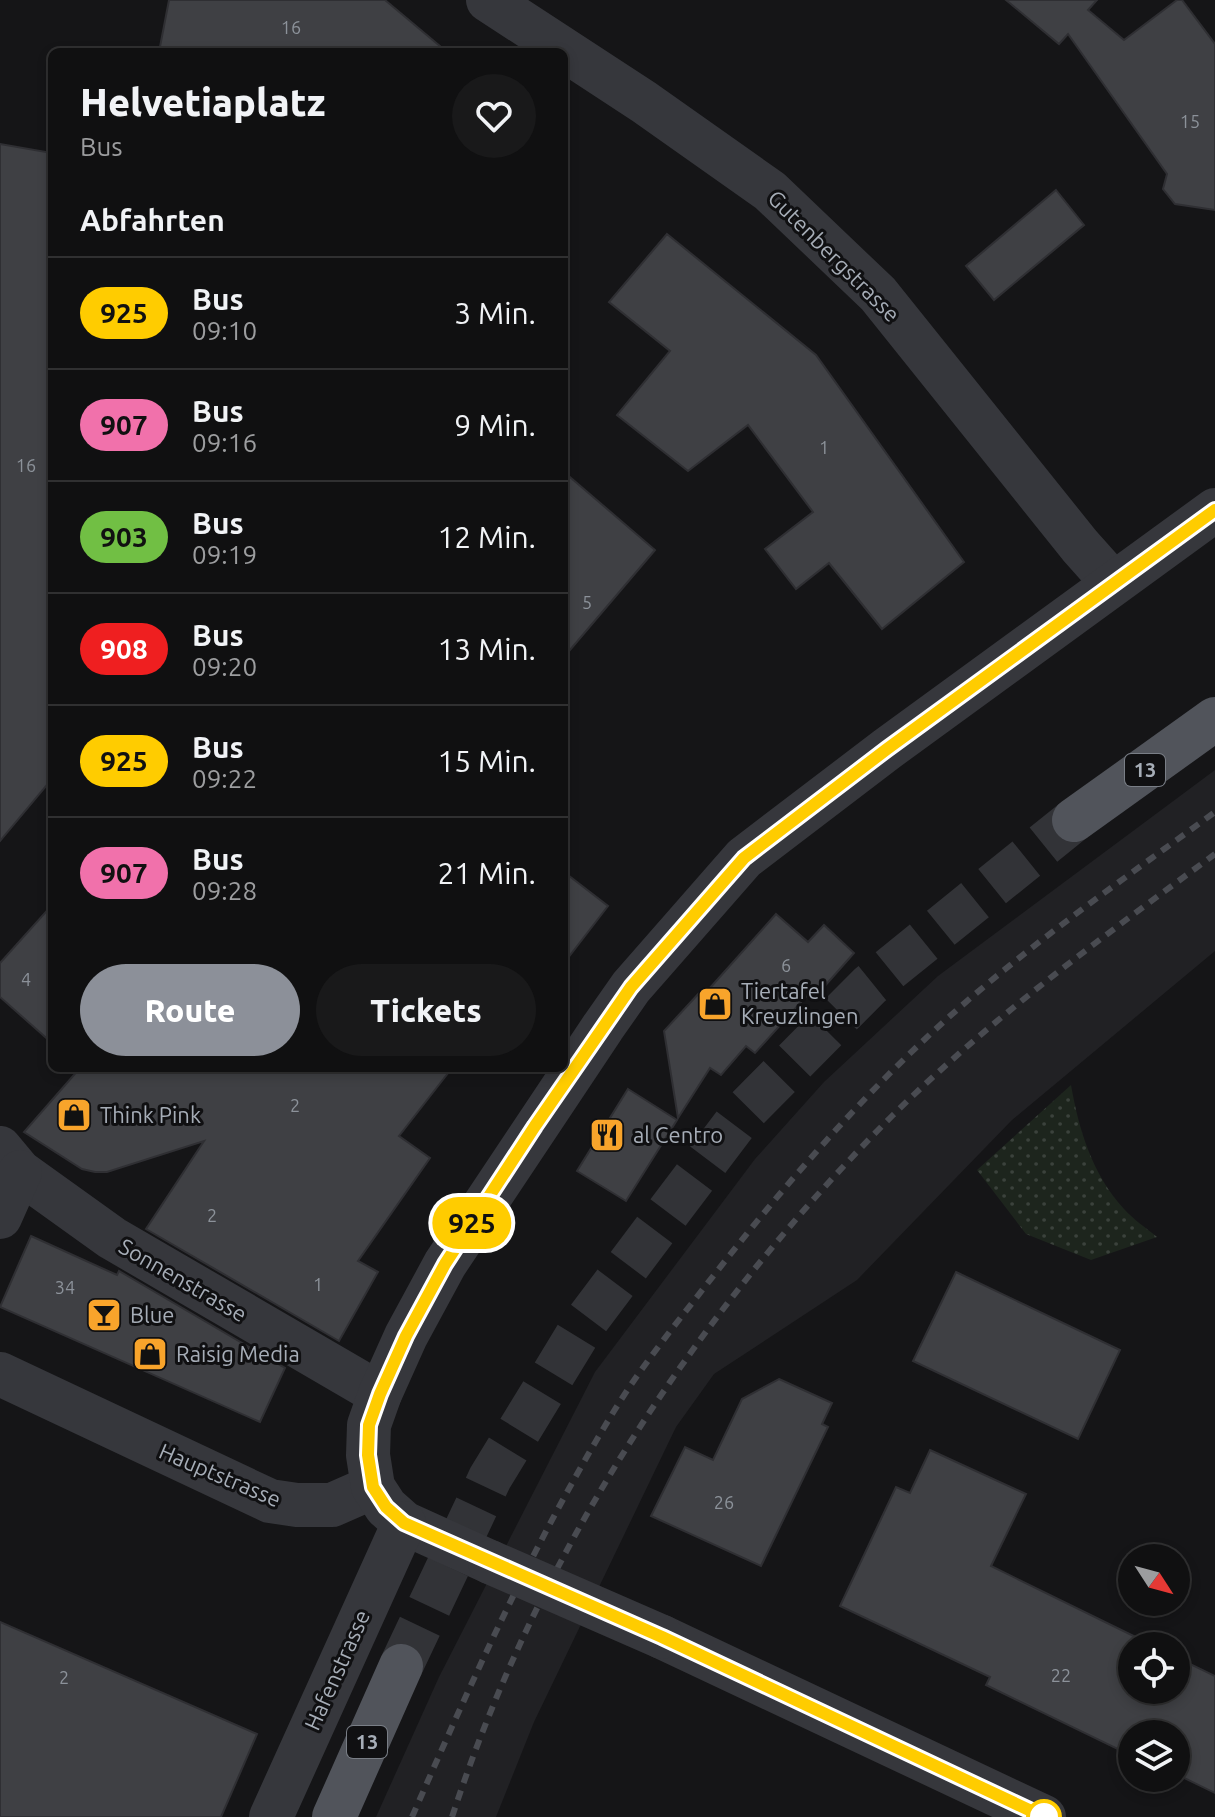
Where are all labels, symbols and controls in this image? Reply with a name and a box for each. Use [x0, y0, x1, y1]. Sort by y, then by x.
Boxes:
house number: 16 [281, 17, 301, 37]
button: heart [452, 74, 536, 158]
text: Helvetiaplatz [80, 81, 326, 123]
house number: 15 [1180, 111, 1200, 131]
text: Bus [80, 132, 123, 161]
street label: Gutenbergstrasse [763, 185, 905, 327]
text: Abfahrten [80, 203, 225, 237]
text: Bus [192, 282, 244, 316]
text: 3 Min. [454, 296, 536, 330]
text: 925 [100, 297, 148, 328]
text: 09:10 [192, 316, 257, 345]
text: Bus [192, 394, 244, 428]
text: 9 Min. [454, 408, 536, 442]
text: 907 [100, 409, 148, 440]
text: 09:16 [192, 428, 257, 457]
house number: 1 [819, 437, 829, 457]
house number: 16 [16, 455, 36, 475]
text: Bus [192, 506, 244, 540]
text: 12 Min. [437, 520, 536, 554]
text: 903 [100, 521, 148, 552]
text: 09:19 [192, 540, 257, 569]
house number: 5 [582, 592, 592, 612]
text: Bus [192, 618, 244, 652]
text: 13 Min. [437, 632, 536, 666]
text: 908 [100, 633, 148, 664]
text: 09:20 [192, 652, 257, 681]
text: Bus [192, 730, 244, 764]
text: 15 Min. [437, 744, 536, 778]
text: 925 [100, 745, 148, 776]
road number: 13 [1125, 754, 1165, 786]
text: 09:22 [192, 764, 257, 793]
text: Bus [192, 842, 244, 876]
text: 21 Min. [437, 856, 536, 890]
text: 907 [100, 857, 148, 888]
text: 09:28 [192, 876, 257, 905]
house number: 6 [781, 955, 791, 975]
button: Route [80, 964, 300, 1056]
button: Tickets [316, 964, 536, 1056]
house number: 4 [21, 969, 31, 989]
place label: Tiertafel Kreuzlingen [741, 978, 859, 1028]
shop icon: Tiertafel Kreuzlingen [696, 985, 734, 1023]
house number: 2 [290, 1095, 300, 1115]
shop icon: Think Pink [55, 1096, 93, 1134]
place label: Think Pink [100, 1102, 201, 1127]
restaurant icon: al Centro [588, 1116, 626, 1154]
place label: al Centro [633, 1122, 723, 1147]
line badge: 925 [426, 1197, 518, 1249]
house number: 2 [207, 1205, 217, 1225]
text: 925 [448, 1207, 496, 1238]
street label: Sonnenstrasse [115, 1233, 252, 1326]
house number: 1 [313, 1274, 323, 1294]
house number: 34 [55, 1277, 75, 1297]
bar icon: Blue [85, 1296, 123, 1334]
place label: Blue [130, 1302, 174, 1327]
shop icon: Raisig Media [131, 1335, 169, 1373]
place label: Raisig Media [176, 1341, 300, 1366]
street label: Hauptstrasse [156, 1438, 285, 1511]
house number: 26 [714, 1492, 734, 1512]
north arrow [1118, 1544, 1190, 1616]
map controls [1118, 1544, 1190, 1792]
street label: Hafenstrasse [299, 1606, 374, 1734]
button: locate [1118, 1632, 1190, 1704]
house number: 22 [1051, 1665, 1071, 1685]
house number: 2 [59, 1667, 69, 1687]
button: layers [1118, 1720, 1190, 1792]
road number: 13 [347, 1726, 387, 1758]
unlabelled marker [1027, 1800, 1061, 1817]

